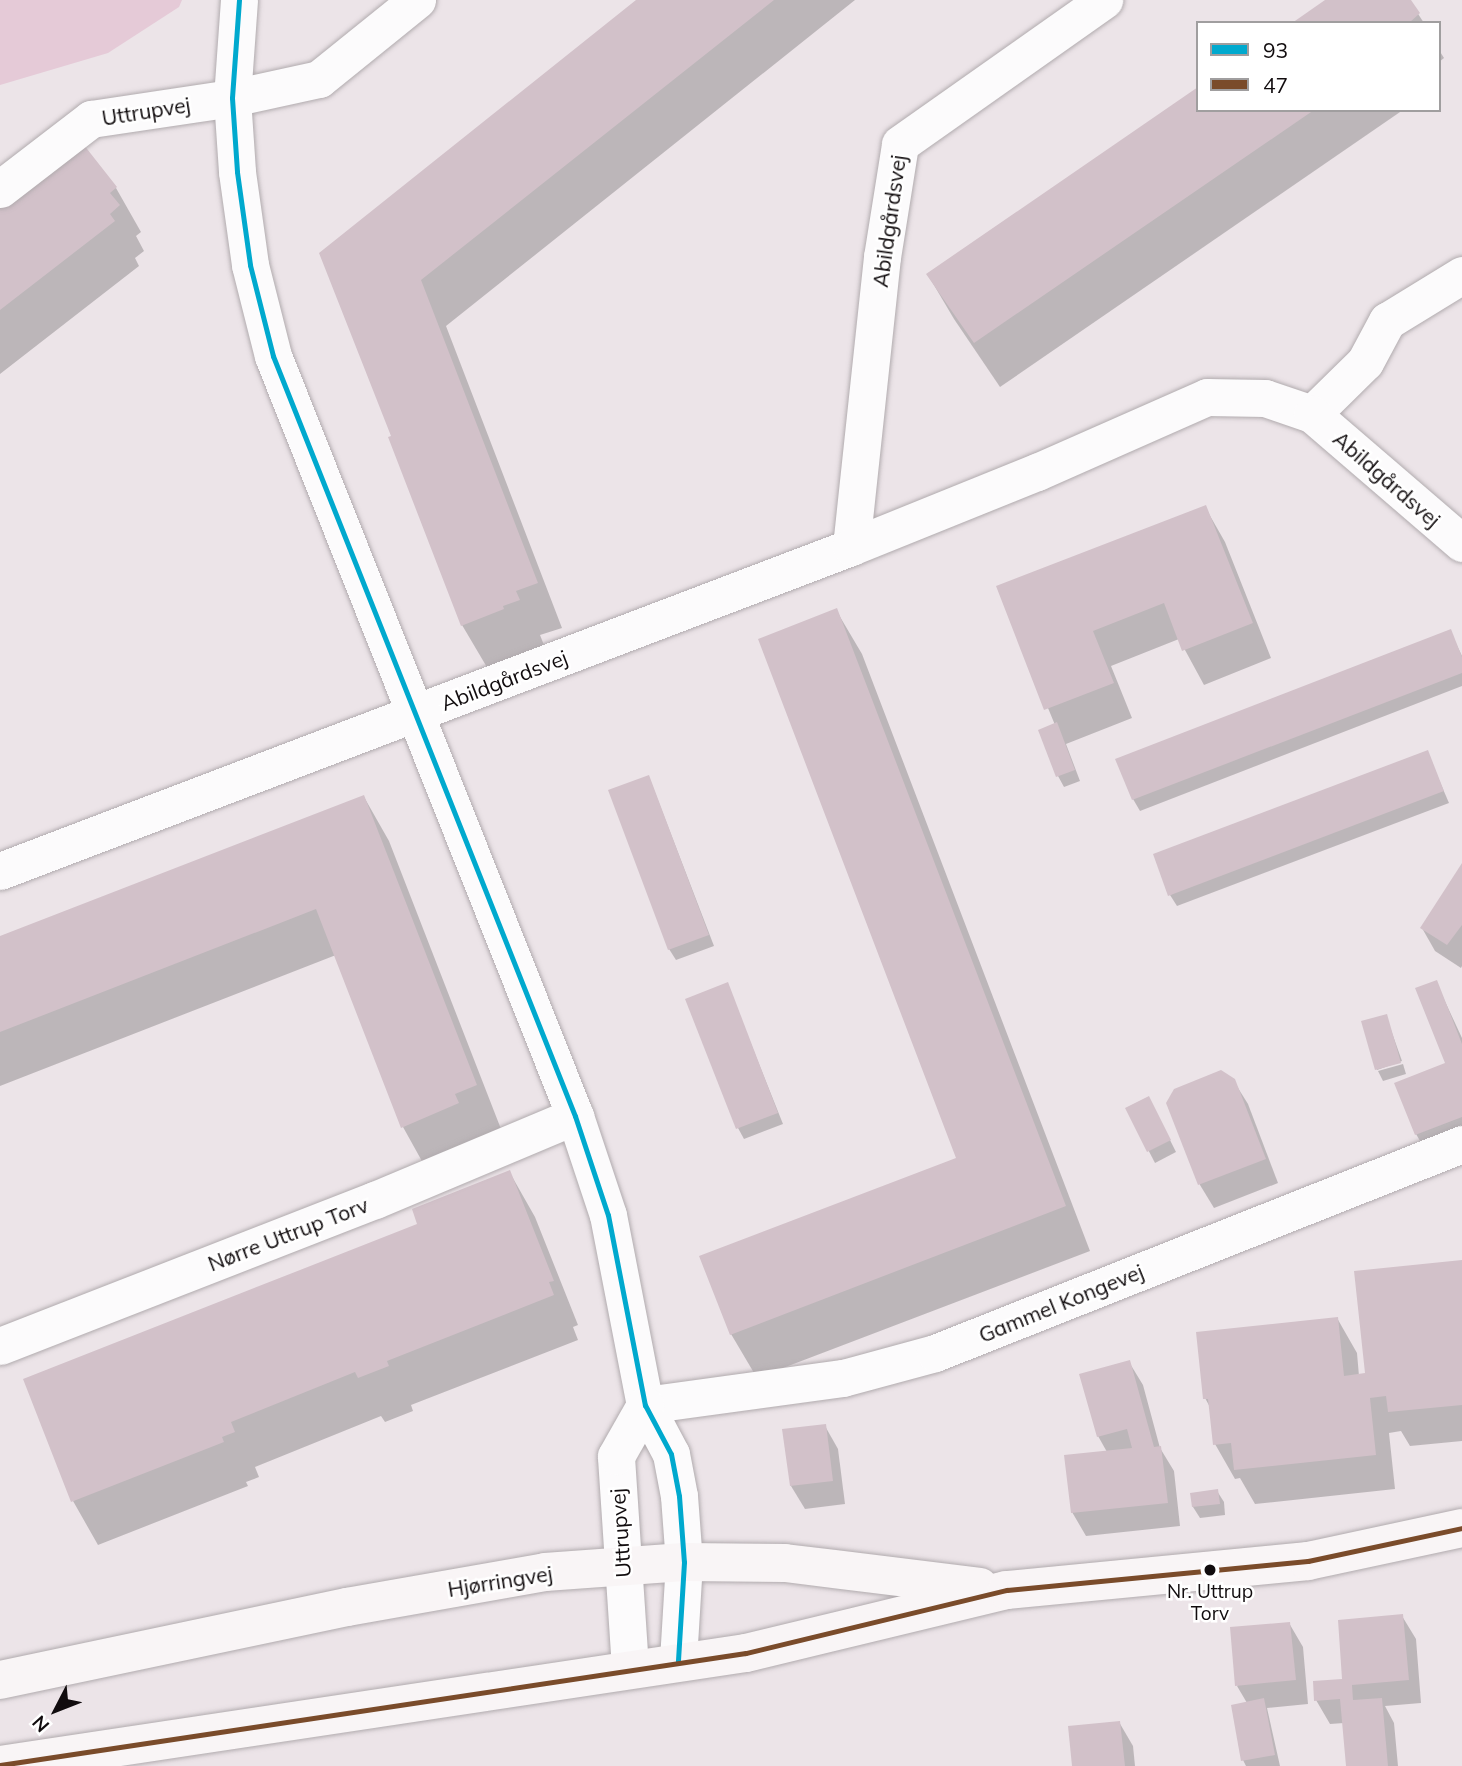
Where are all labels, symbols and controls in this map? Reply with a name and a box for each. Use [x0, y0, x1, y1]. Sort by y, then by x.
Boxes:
legend [1196, 21, 1441, 112]
text: 93 [1263, 37, 1288, 63]
text: 47 [1263, 72, 1288, 98]
street label: Uttrupvej [100, 92, 192, 130]
street label: Abildgårdsvej [867, 153, 911, 289]
street label: Abildgårdsvej [1328, 426, 1446, 532]
street label: Abildgårdsvej [437, 644, 571, 716]
street label: Nørre Uttrup Torv [204, 1192, 372, 1276]
street label: Gammel Kongevej [975, 1258, 1147, 1348]
street label: Uttrupvej [604, 1488, 636, 1578]
street label: Hjørringvej [446, 1560, 554, 1602]
marker: Nr. Uttrup Torv [1203, 1563, 1217, 1577]
place label: Nr. Uttrup Torv [1167, 1581, 1253, 1625]
north arrow [21, 1675, 91, 1745]
text: N [27, 1711, 54, 1737]

